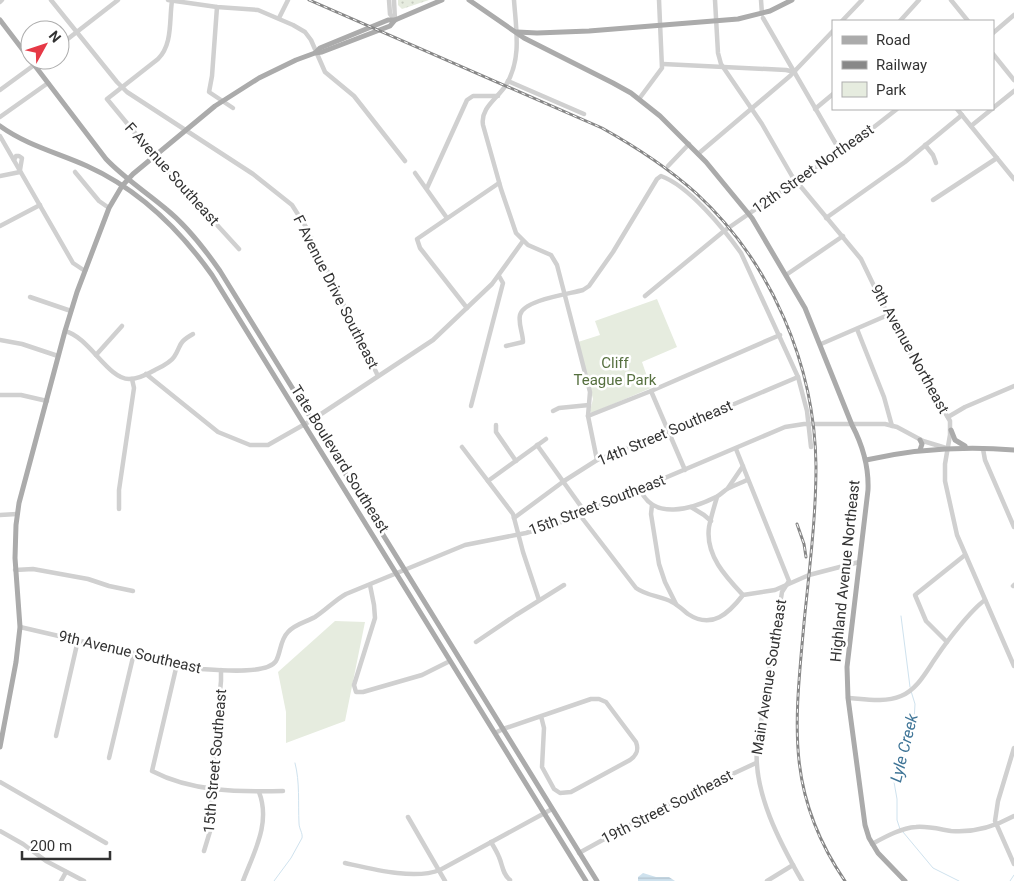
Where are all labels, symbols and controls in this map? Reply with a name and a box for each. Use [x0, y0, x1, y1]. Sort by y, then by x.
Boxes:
north arrow [20, 20, 70, 70]
legend [832, 20, 994, 110]
text: N [46, 28, 64, 46]
text: Road [876, 31, 910, 49]
text: Railway [876, 56, 927, 74]
text: Park [876, 81, 907, 99]
street label: F Avenue Southeast [121, 119, 223, 229]
street label: 12th Street Northeast [749, 120, 877, 218]
street label: F Avenue Drive Southeast [289, 212, 383, 372]
street label: 9th Avenue Northeast [867, 281, 953, 417]
park label: Cliff Teague Park [574, 354, 657, 389]
street label: Tate Boulevard Southeast [287, 382, 393, 536]
street label: 14th Street Southeast [595, 396, 735, 470]
street label: 15th Street Southeast [526, 471, 668, 539]
street label: Highland Avenue Northeast [826, 479, 864, 663]
street label: Main Avenue Southeast [748, 598, 790, 756]
street label: 9th Avenue Southeast [57, 627, 203, 677]
street label: 15th Street Southeast [200, 688, 230, 834]
water label: Lyle Creek [886, 711, 922, 784]
street label: 19th Street Southeast [598, 766, 736, 848]
scale bar [22, 828, 110, 860]
text: 200 m [30, 837, 72, 855]

